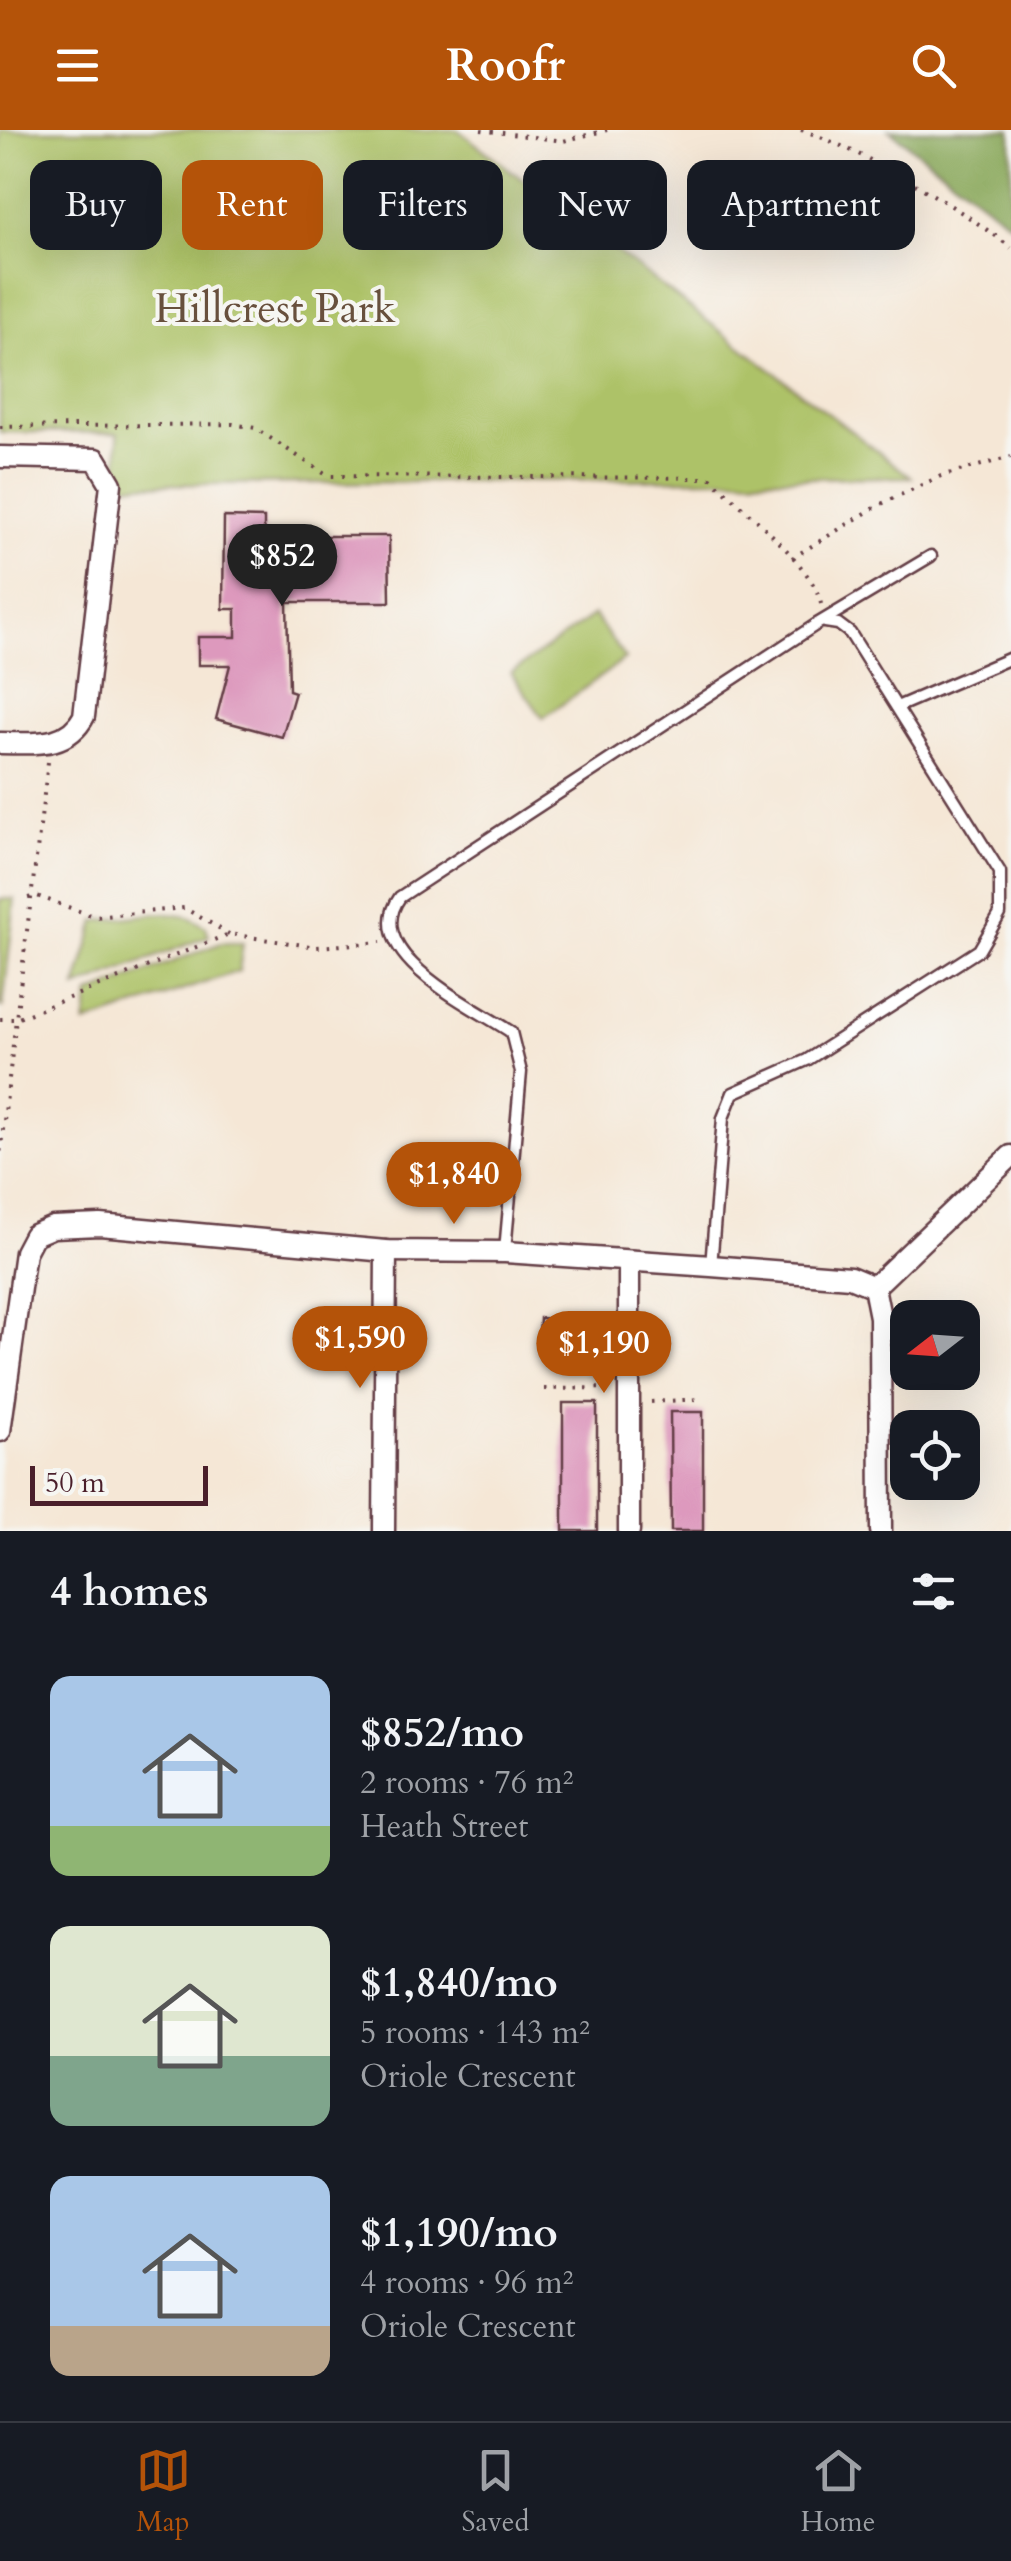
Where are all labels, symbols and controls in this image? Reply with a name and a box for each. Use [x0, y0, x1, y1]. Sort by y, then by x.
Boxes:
text: Roofr [446, 35, 565, 96]
icon: menu [50, 38, 105, 93]
icon: search [906, 38, 961, 93]
chip: Buy [30, 160, 162, 250]
chip: Rent [182, 160, 323, 250]
chip: Filters [343, 160, 503, 250]
chip: New [523, 160, 667, 250]
chip: Apartment [687, 160, 915, 250]
park label: Hillcrest Park [154, 280, 396, 337]
pin: $852 [223, 524, 341, 609]
text: $852 [249, 534, 315, 578]
pin: $1,840 [373, 1142, 535, 1227]
text: $1,840 [408, 1152, 500, 1196]
north arrow [890, 1300, 980, 1390]
map controls [890, 1300, 980, 1500]
pin: $1,590 [279, 1306, 441, 1391]
pin: $1,190 [523, 1311, 685, 1396]
text: $1,590 [314, 1316, 406, 1360]
text: $1,190 [558, 1321, 650, 1365]
button: locate [890, 1410, 980, 1500]
scale bar [30, 1461, 208, 1506]
text: 50 m [45, 1464, 105, 1502]
text: 4 homes [50, 1563, 208, 1620]
icon: filters [906, 1564, 961, 1619]
text: $852/mo [360, 1704, 524, 1761]
icon: home [130, 1716, 250, 1836]
text: 2 rooms · 76 m² [360, 1761, 573, 1805]
text: Heath Street [360, 1805, 528, 1849]
text: $1,840/mo [360, 1954, 558, 2011]
icon: home [130, 1966, 250, 2086]
text: 5 rooms · 143 m² [360, 2011, 590, 2055]
text: Oriole Crescent [360, 2055, 576, 2099]
text: $1,190/mo [360, 2204, 558, 2261]
icon: home [130, 2216, 250, 2336]
text: 4 rooms · 96 m² [360, 2261, 573, 2305]
text: Oriole Crescent [360, 2305, 576, 2349]
tab: Map [136, 2443, 191, 2541]
tab: Saved [462, 2443, 529, 2541]
tab: Home [801, 2443, 875, 2541]

